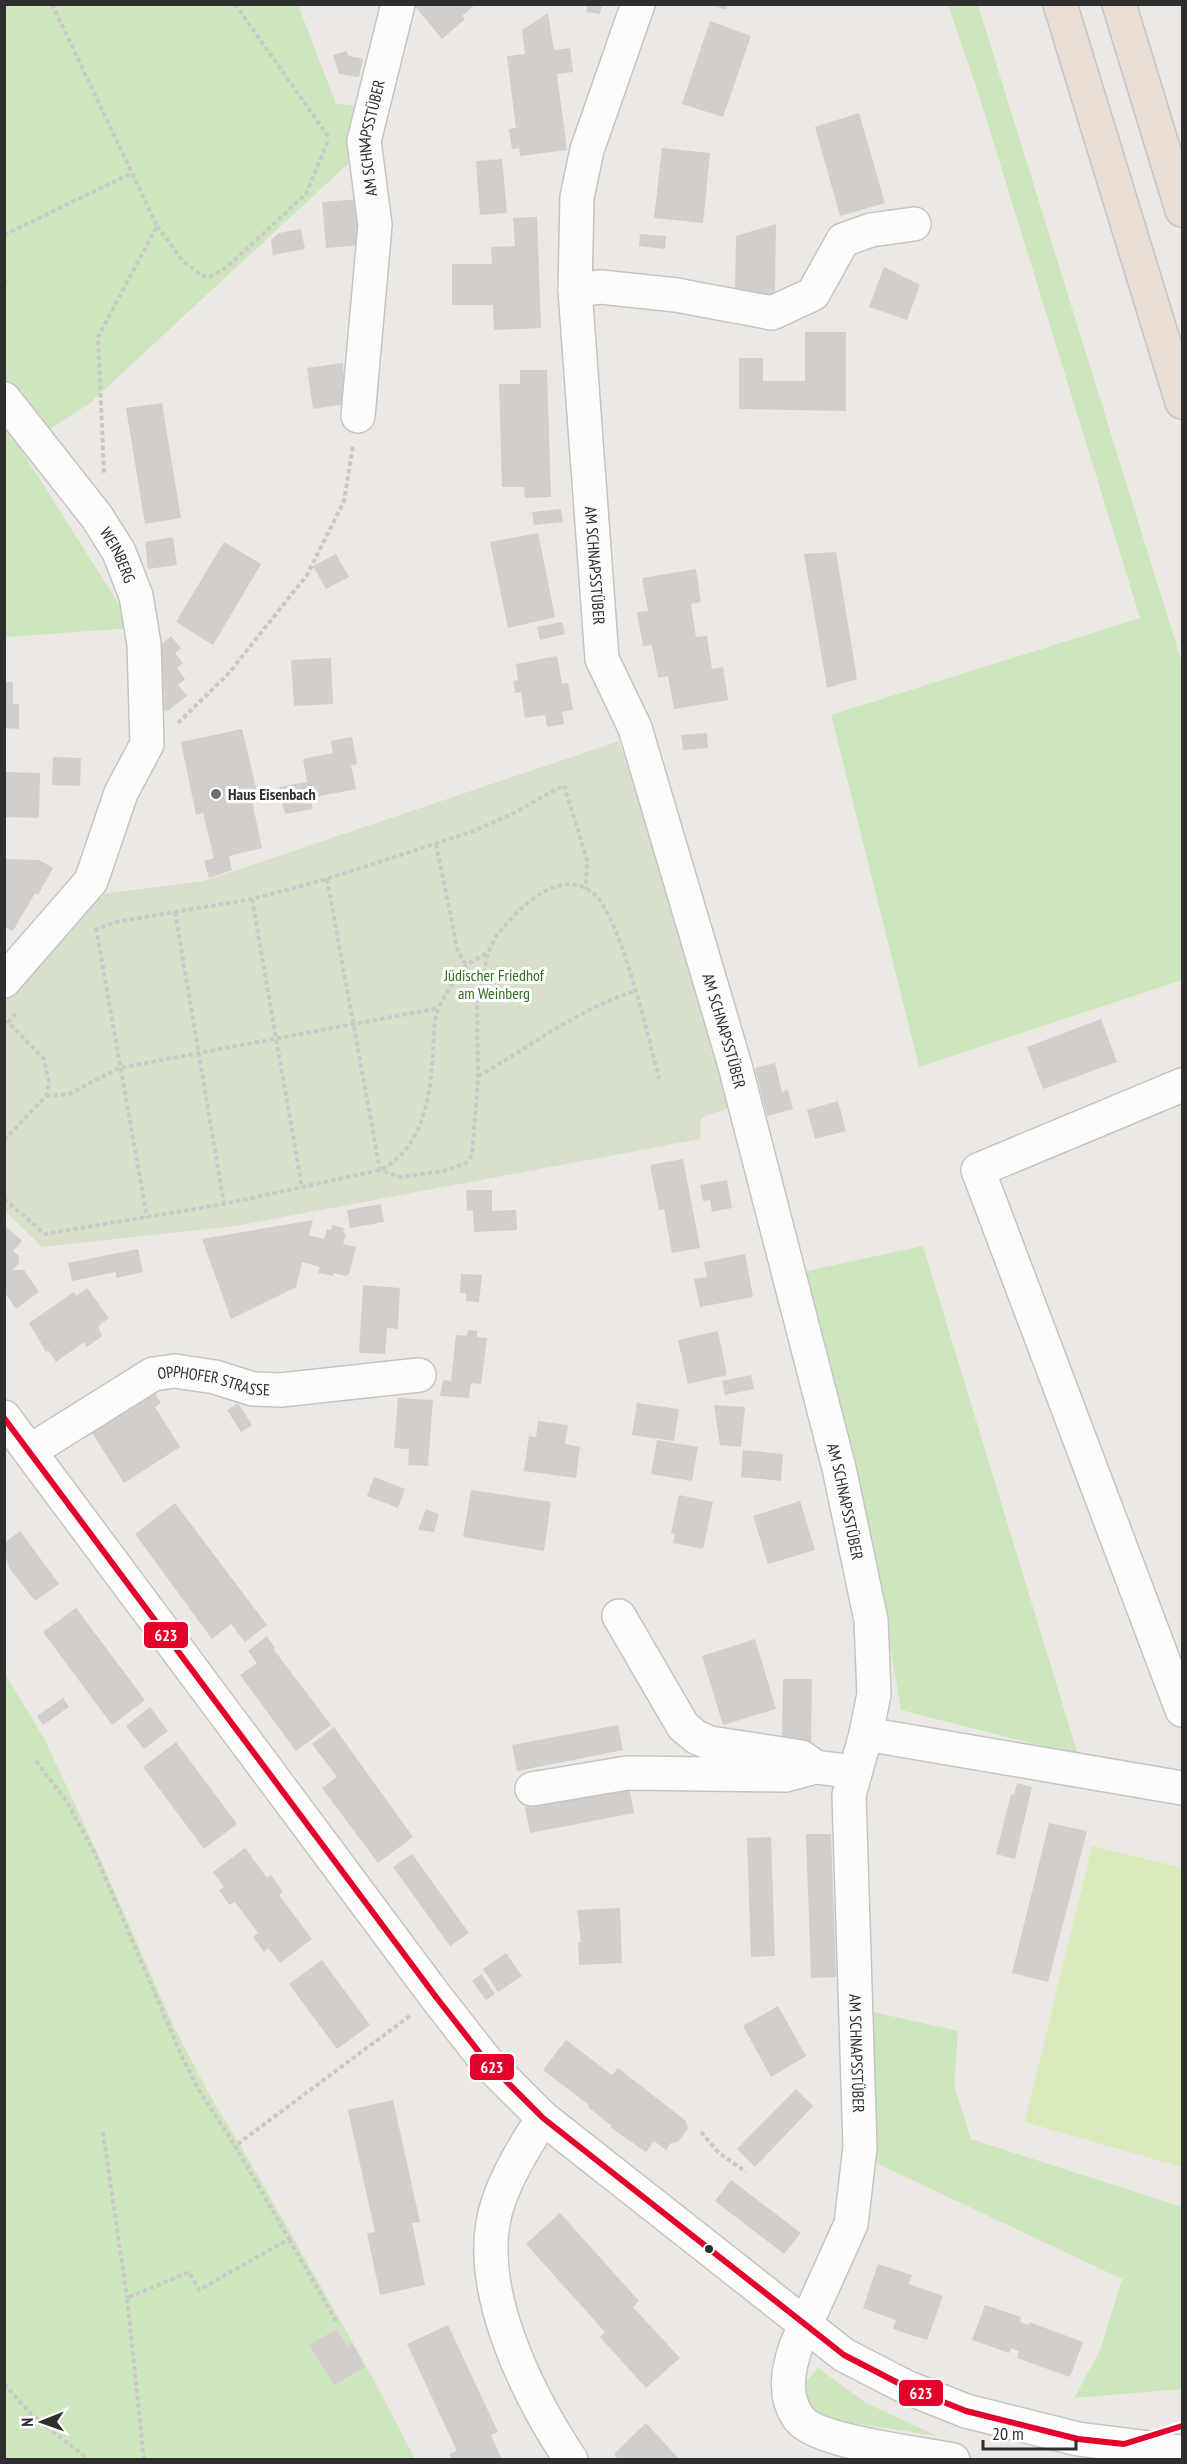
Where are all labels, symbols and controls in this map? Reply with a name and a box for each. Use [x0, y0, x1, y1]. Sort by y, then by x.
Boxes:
street label: AM SCHNAPSSTÜBER [354, 77, 389, 198]
street label: AM SCHNAPSSTÜBER [581, 506, 609, 626]
street label: WEINBERG [96, 524, 140, 586]
place label: Haus Eisenbach [228, 784, 316, 804]
marker: Haus Eisenbach [209, 787, 223, 801]
park label: Jüdischer Friedhof am Weinberg [443, 965, 545, 1003]
street label: AM SCHNAPSSTÜBER [698, 971, 750, 1091]
street label: OPPHOFER STRASSE [156, 1361, 270, 1400]
street label: AM SCHNAPSSTÜBER [823, 1441, 868, 1562]
line badge: 623 [143, 1621, 189, 1649]
text: 623 [155, 1625, 177, 1645]
street label: AM SCHNAPSSTÜBER [845, 1994, 869, 2113]
line badge: 623 [469, 2053, 515, 2081]
text: 623 [481, 2057, 503, 2077]
unlabelled marker [703, 2243, 715, 2255]
line badge: 623 [898, 2379, 944, 2407]
text: 623 [910, 2383, 932, 2403]
north arrow [12, 2392, 72, 2452]
scale bar [983, 2413, 1076, 2451]
text: N [17, 2418, 37, 2427]
text: 20 m [992, 2422, 1024, 2445]

